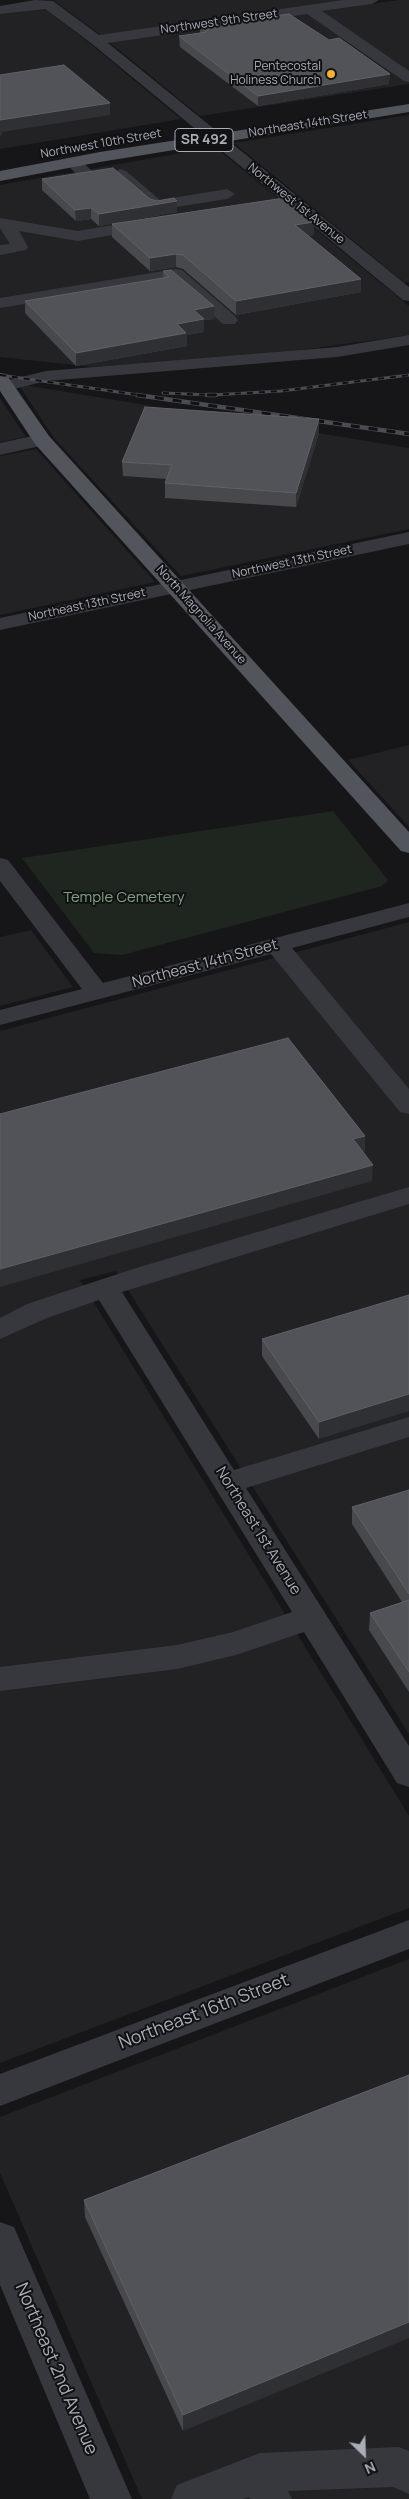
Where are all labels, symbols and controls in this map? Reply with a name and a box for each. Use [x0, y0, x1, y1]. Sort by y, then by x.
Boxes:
street label: Northwest 9th Street [160, 7, 278, 37]
place label: Pentecostal Holiness Church [230, 60, 321, 88]
marker: Pentecostal Holiness Church [325, 68, 337, 80]
street label: Northeast 14th Street [248, 108, 368, 140]
street label: Northwest 10th Street [39, 126, 163, 162]
road number: SR 492 [175, 128, 233, 152]
street label: Northwest 1st Avenue [245, 161, 347, 247]
street label: Northwest 13th Street [231, 542, 353, 582]
street label: North Magnolia Avenue [153, 563, 249, 667]
street label: Northeast 13th Street [27, 586, 147, 624]
park label: Temple Cemetery [63, 889, 185, 907]
street label: Northeast 14th Street [130, 936, 280, 992]
street label: Northeast 1st Avenue [211, 1464, 305, 1598]
street label: Northeast 16th Street [116, 1970, 292, 2054]
street label: Northeast 2nd Avenue [10, 2280, 102, 2458]
north arrow [339, 2429, 389, 2479]
text: N [362, 2457, 379, 2479]

